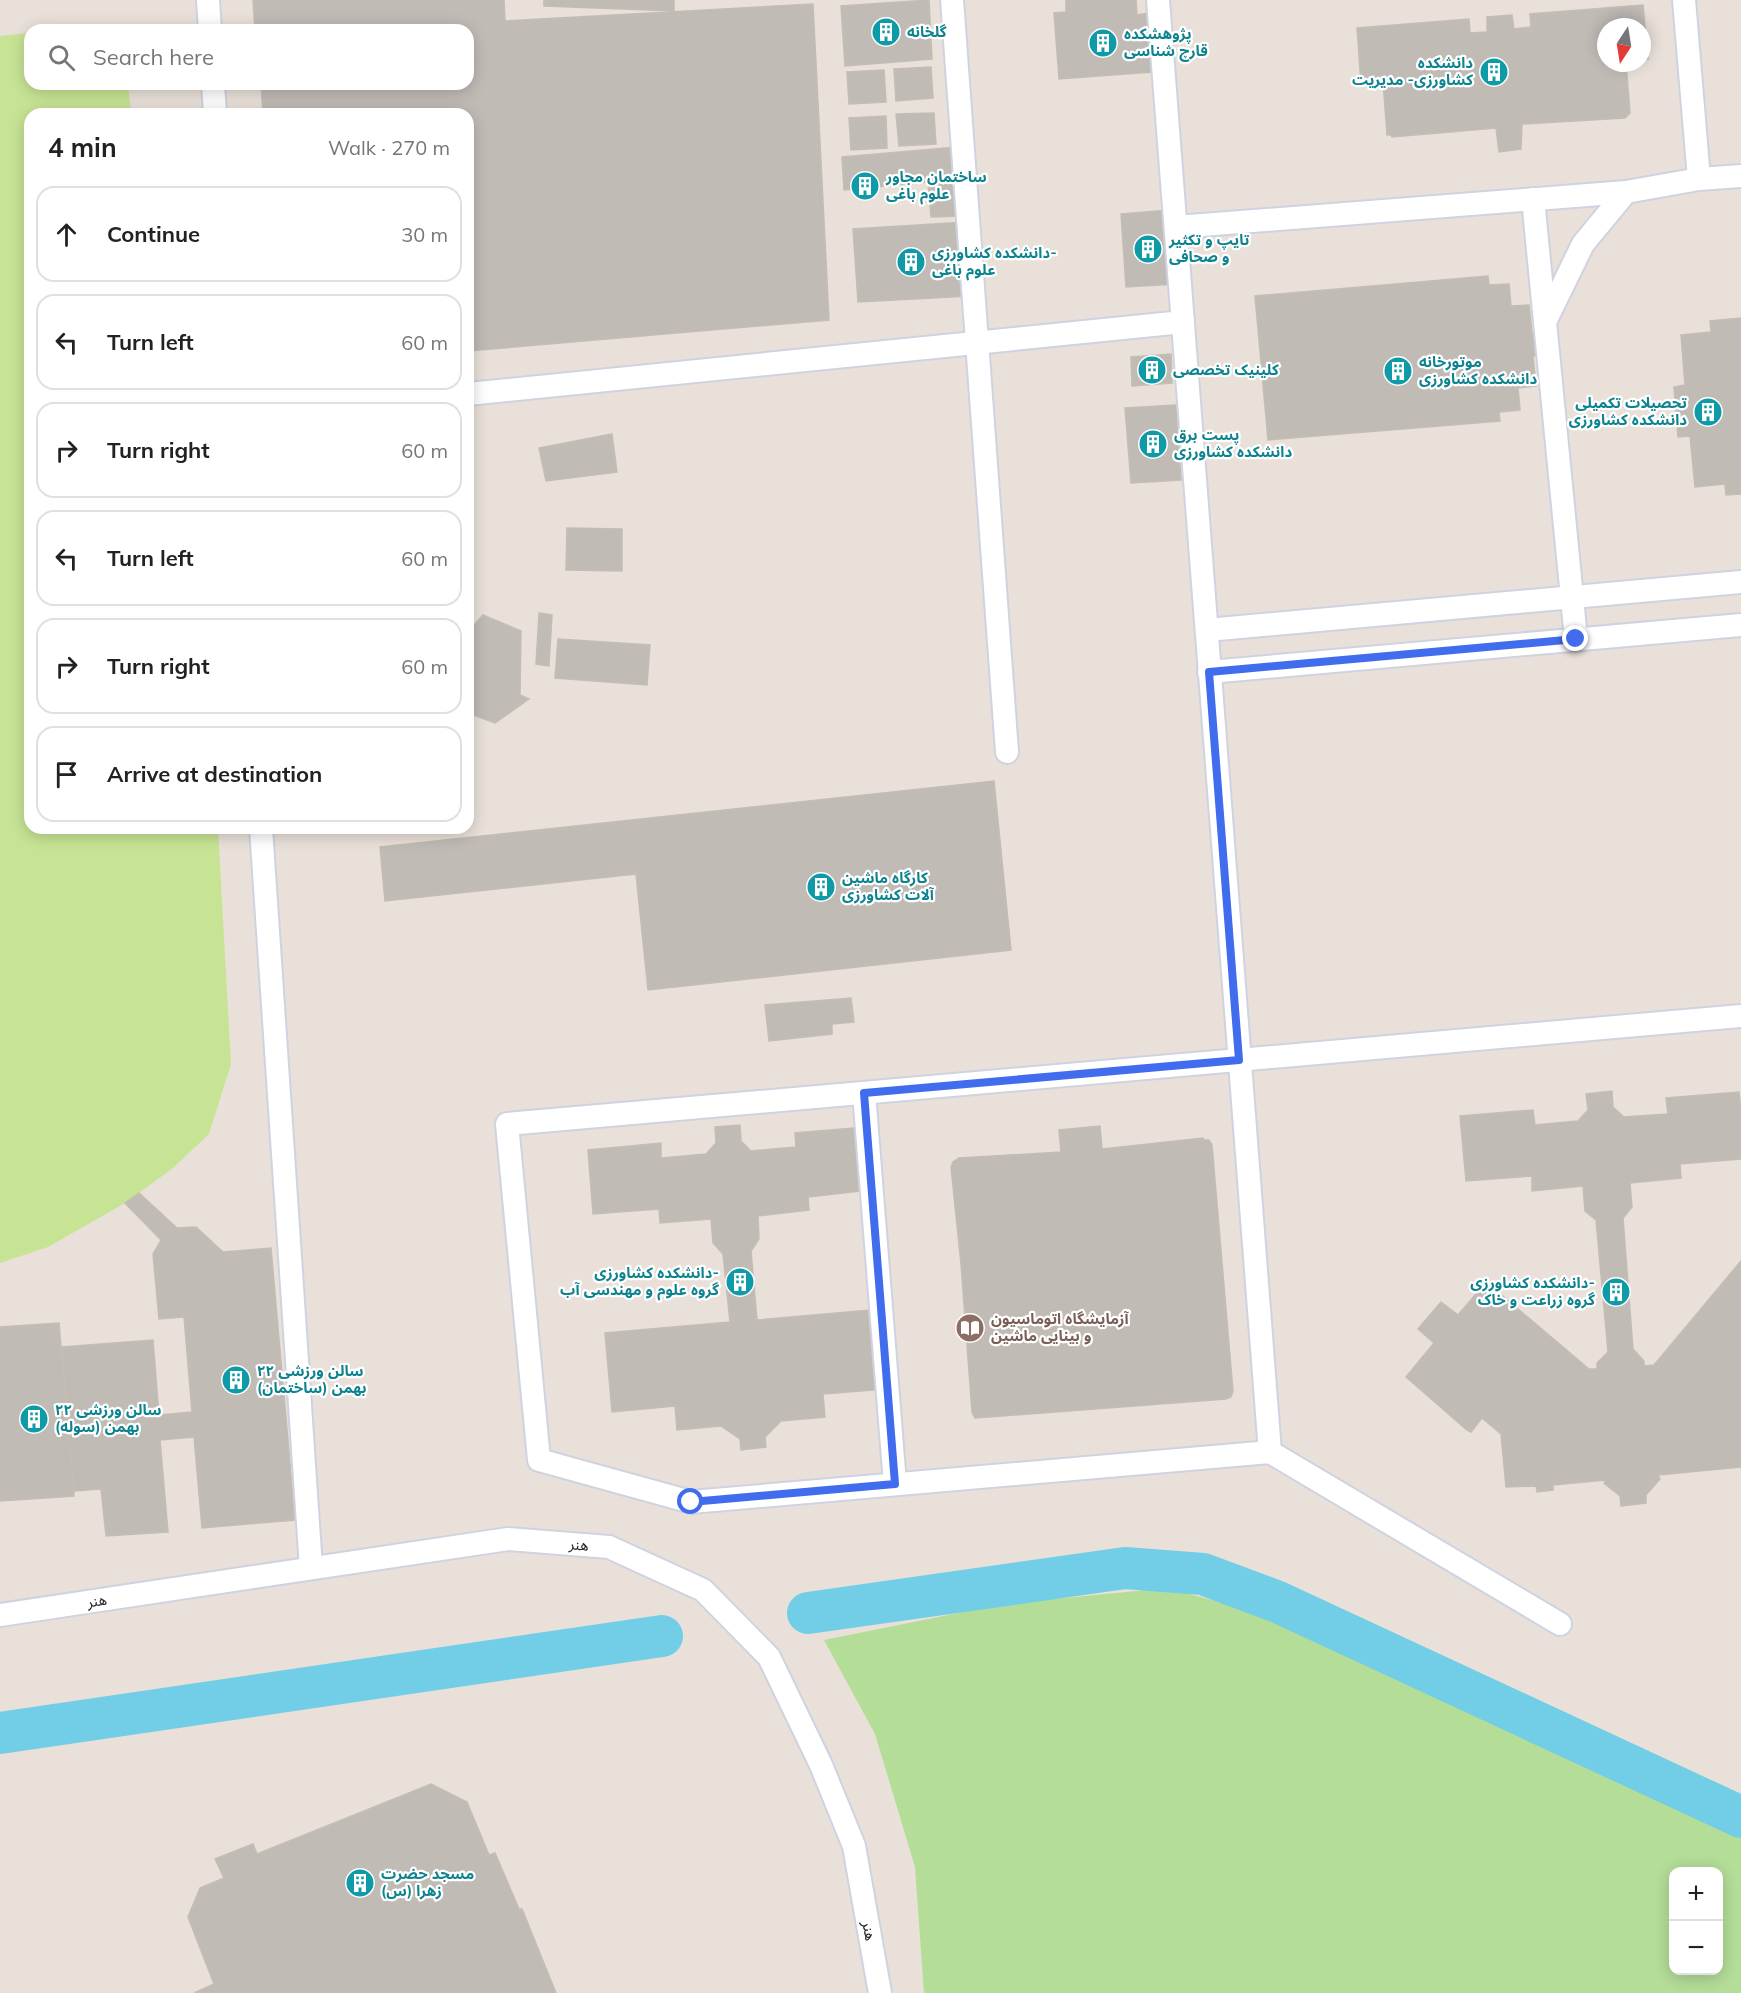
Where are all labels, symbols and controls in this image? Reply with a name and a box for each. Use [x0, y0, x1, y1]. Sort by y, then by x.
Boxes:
building icon: گلخانه [870, 16, 902, 48]
north arrow [1597, 18, 1651, 72]
place label: گلخانه [907, 22, 947, 41]
search box [24, 24, 474, 90]
place label: پژوهشکده قارچ شناسی [1124, 24, 1208, 62]
building icon: پژوهشکده قارچ شناسی [1087, 27, 1119, 59]
icon: search [45, 41, 78, 74]
text: Search here [93, 43, 214, 71]
place label: دانشکده کشاورزی- مدیریت [1352, 53, 1473, 89]
building icon: دانشکده کشاورزی- مدیریت [1478, 56, 1510, 88]
text: 4 min [48, 131, 117, 164]
text: Walk · 270 m [328, 135, 450, 160]
place label: ساختمان مجاور علوم باغی [885, 167, 987, 205]
building icon: ساختمان مجاور علوم باغی [849, 170, 881, 202]
icon: ahead [50, 218, 83, 251]
text: Continue [107, 220, 200, 248]
text: 30 m [401, 222, 448, 247]
place label: تایپ و تکثیر و صحافی [1168, 230, 1250, 266]
building icon: تایپ و تکثیر و صحافی [1132, 233, 1164, 265]
place label: دانشکده کشاورزی- علوم باغی [932, 243, 1057, 281]
building icon: دانشکده کشاورزی- علوم باغی [895, 246, 927, 278]
icon: left [50, 326, 83, 359]
text: Turn left [107, 328, 194, 356]
text: 60 m [401, 330, 448, 355]
place label: موتورخانه دانشکده کشاورزی [1419, 352, 1537, 388]
building icon: کلینیک تخصصی [1136, 354, 1168, 386]
building icon: موتورخانه دانشکده کشاورزی [1382, 355, 1414, 387]
place label: کلینیک تخصصی [1173, 360, 1279, 379]
place label: تحصیلات تکمیلی دانشکده کشاورزی [1569, 393, 1688, 429]
building icon: تحصیلات تکمیلی دانشکده کشاورزی [1692, 396, 1724, 428]
place label: پست برق دانشکده کشاورزی [1174, 425, 1292, 461]
building icon: پست برق دانشکده کشاورزی [1137, 428, 1169, 460]
icon: right [50, 434, 83, 467]
text: Turn right [107, 436, 210, 464]
text: 60 m [401, 438, 448, 463]
icon: left [50, 542, 83, 575]
text: Turn left [107, 544, 194, 572]
text: 60 m [401, 546, 448, 571]
route end [1562, 625, 1588, 651]
icon: right [50, 650, 83, 683]
text: Turn right [107, 652, 210, 680]
text: 60 m [401, 654, 448, 679]
icon: arrive [50, 758, 83, 791]
text: Arrive at destination [107, 760, 322, 788]
place label: کارگاه ماشین آلات کشاورزی [842, 868, 935, 904]
building icon: کارگاه ماشین آلات کشاورزی [805, 871, 837, 903]
place label: دانشکده کشاورزی- گروه علوم و مهندسی آب [560, 1263, 719, 1301]
building icon: دانشکده کشاورزی- گروه علوم و مهندسی آب [724, 1266, 756, 1298]
place label: دانشکده کشاورزی- گروه زراعت و خاک [1470, 1273, 1595, 1309]
building icon: دانشکده کشاورزی- گروه زراعت و خاک [1600, 1276, 1632, 1308]
place label: آزمایشگاه اتوماسیون و بینایی ماشین [991, 1309, 1130, 1345]
library icon: آزمایشگاه اتوماسیون و بینایی ماشین [954, 1312, 986, 1344]
place label: سالن ورزشی ۲۲ بهمن (ساختمان) [257, 1361, 366, 1397]
building icon: سالن ورزشی ۲۲ بهمن (ساختمان) [220, 1364, 252, 1396]
place label: سالن ورزشی ۲۲ بهمن (سوله) [55, 1400, 161, 1436]
building icon: سالن ورزشی ۲۲ بهمن (سوله) [18, 1403, 50, 1435]
route start [677, 1488, 703, 1514]
street label: هنر [567, 1534, 590, 1555]
street label: هنر [85, 1590, 108, 1612]
place label: مسجد حضرت زهرا (س) [381, 1864, 474, 1900]
building icon: مسجد حضرت زهرا (س) [344, 1867, 376, 1899]
map controls [1669, 1867, 1723, 1975]
button: + [1669, 1867, 1723, 1921]
street label: هنر [858, 1919, 881, 1942]
button: − [1669, 1921, 1723, 1975]

